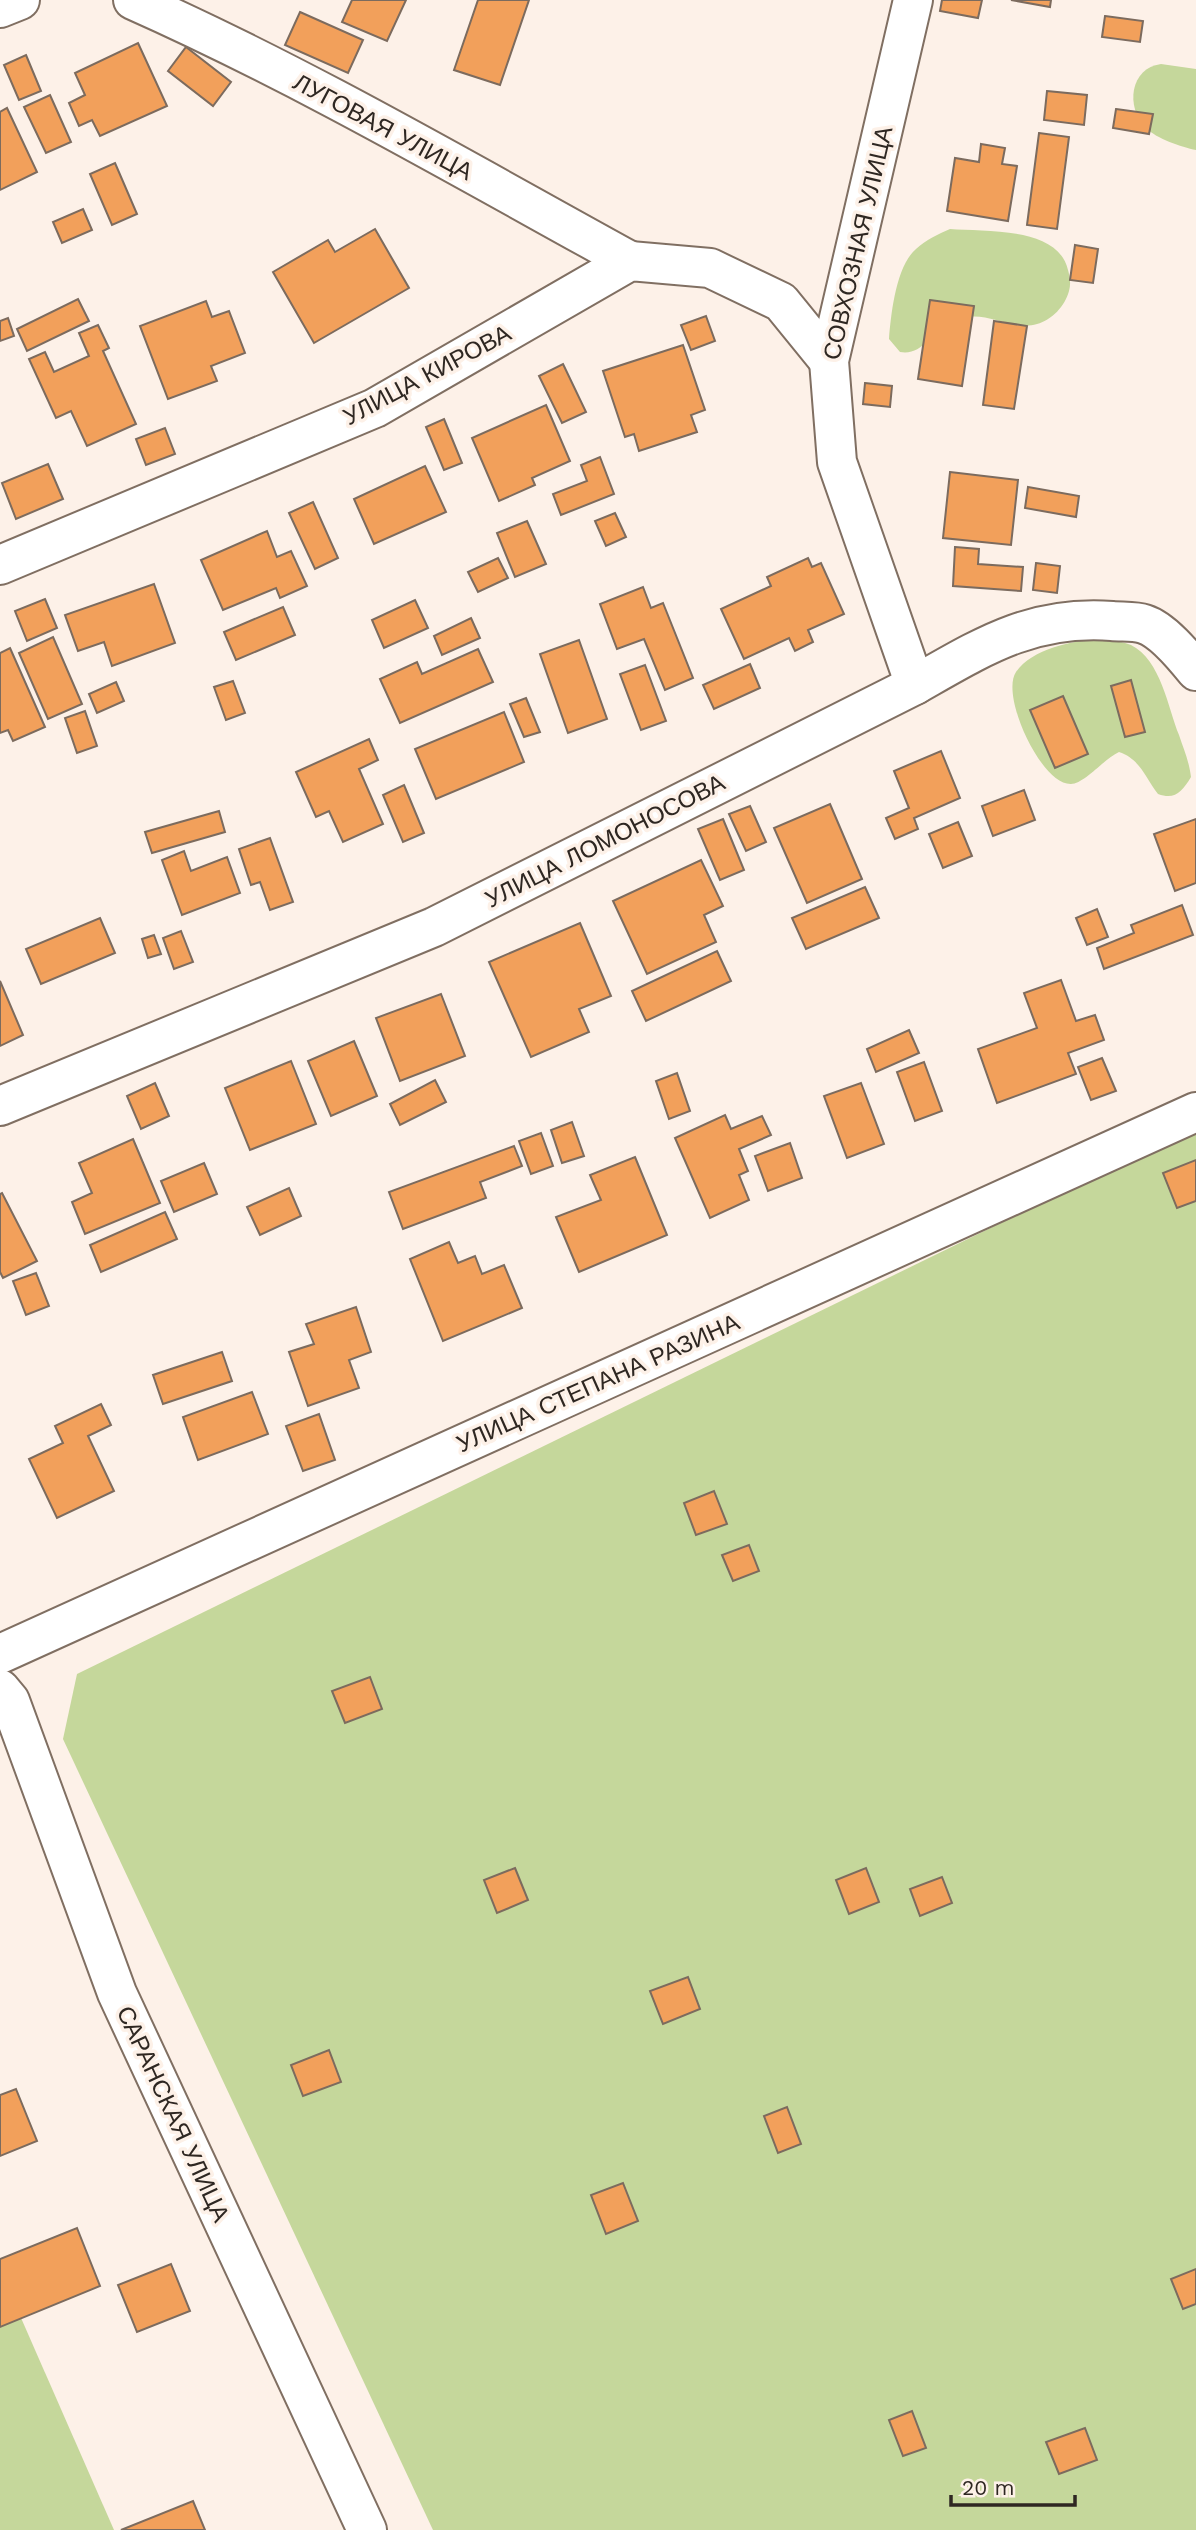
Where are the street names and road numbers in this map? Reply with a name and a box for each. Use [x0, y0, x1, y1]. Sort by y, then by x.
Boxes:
street label: ЛУГОВАЯ УЛИЦА [288, 68, 478, 186]
street label: СОВХОЗНАЯ УЛИЦА [817, 123, 899, 363]
street label: УЛИЦА КИРОВА [338, 319, 516, 431]
street label: УЛИЦА ЛОМОНОСОВА [481, 768, 729, 914]
street label: УЛИЦА СТЕПАНА РАЗИНА [452, 1308, 744, 1458]
street label: САРАНСКАЯ УЛИЦА [111, 2002, 235, 2226]

